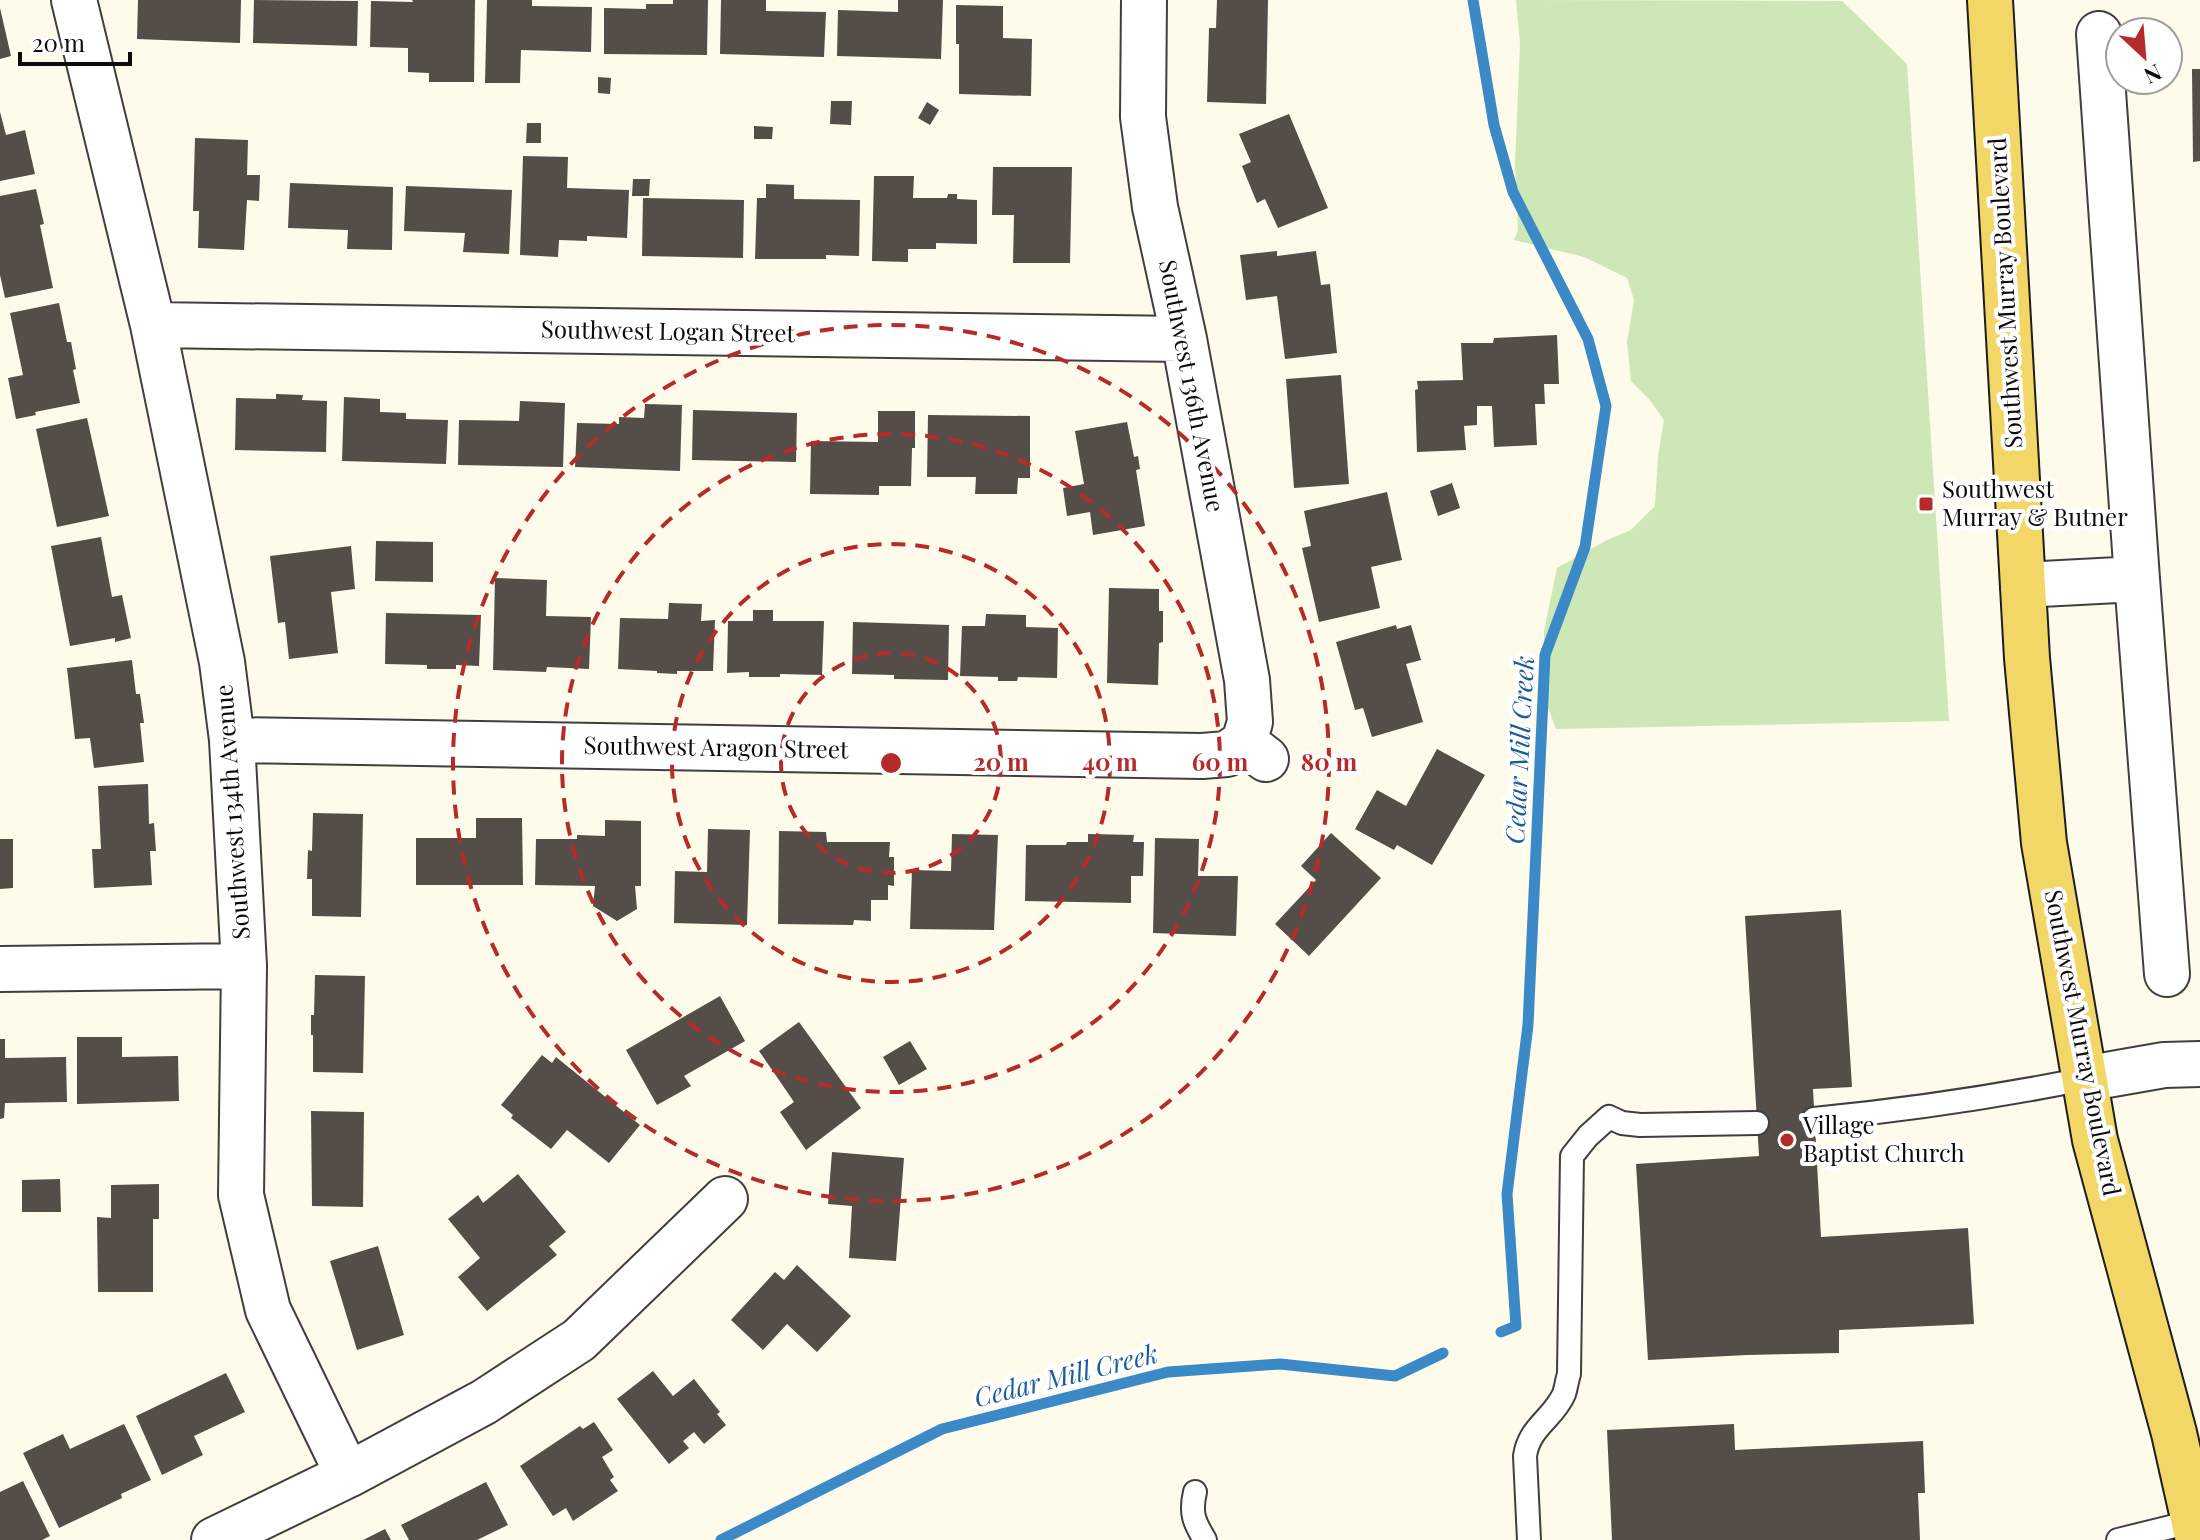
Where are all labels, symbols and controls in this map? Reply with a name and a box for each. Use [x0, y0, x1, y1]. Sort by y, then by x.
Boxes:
scale bar [20, 16, 130, 66]
north arrow [2104, 16, 2184, 96]
text: 20 m [32, 26, 85, 58]
text: N [2139, 58, 2167, 92]
street label: Southwest Murray Boulevard [1980, 137, 2028, 449]
street label: Southwest 136th Avenue [1153, 257, 1233, 514]
street label: Southwest Logan Street [541, 312, 796, 348]
place label: Southwest Murray & Butner [1942, 472, 2128, 532]
marker: Southwest Murray & Butner [1917, 495, 1935, 513]
water label: Cedar Mill Creek [1496, 655, 1541, 845]
street label: Southwest 134th Avenue [206, 683, 256, 941]
street label: Southwest Aragon Street [583, 728, 849, 764]
text: 20 m [973, 745, 1029, 777]
text: 40 m [1082, 745, 1138, 777]
text: 60 m [1192, 745, 1248, 777]
text: 80 m [1301, 745, 1357, 777]
centre of rings [877, 749, 905, 777]
street label: Southwest Murray Boulevard [2039, 887, 2129, 1198]
place label: Village Baptist Church [1802, 1108, 1965, 1168]
marker: Village Baptist Church [1778, 1131, 1796, 1149]
water label: Cedar Mill Creek [970, 1335, 1161, 1414]

